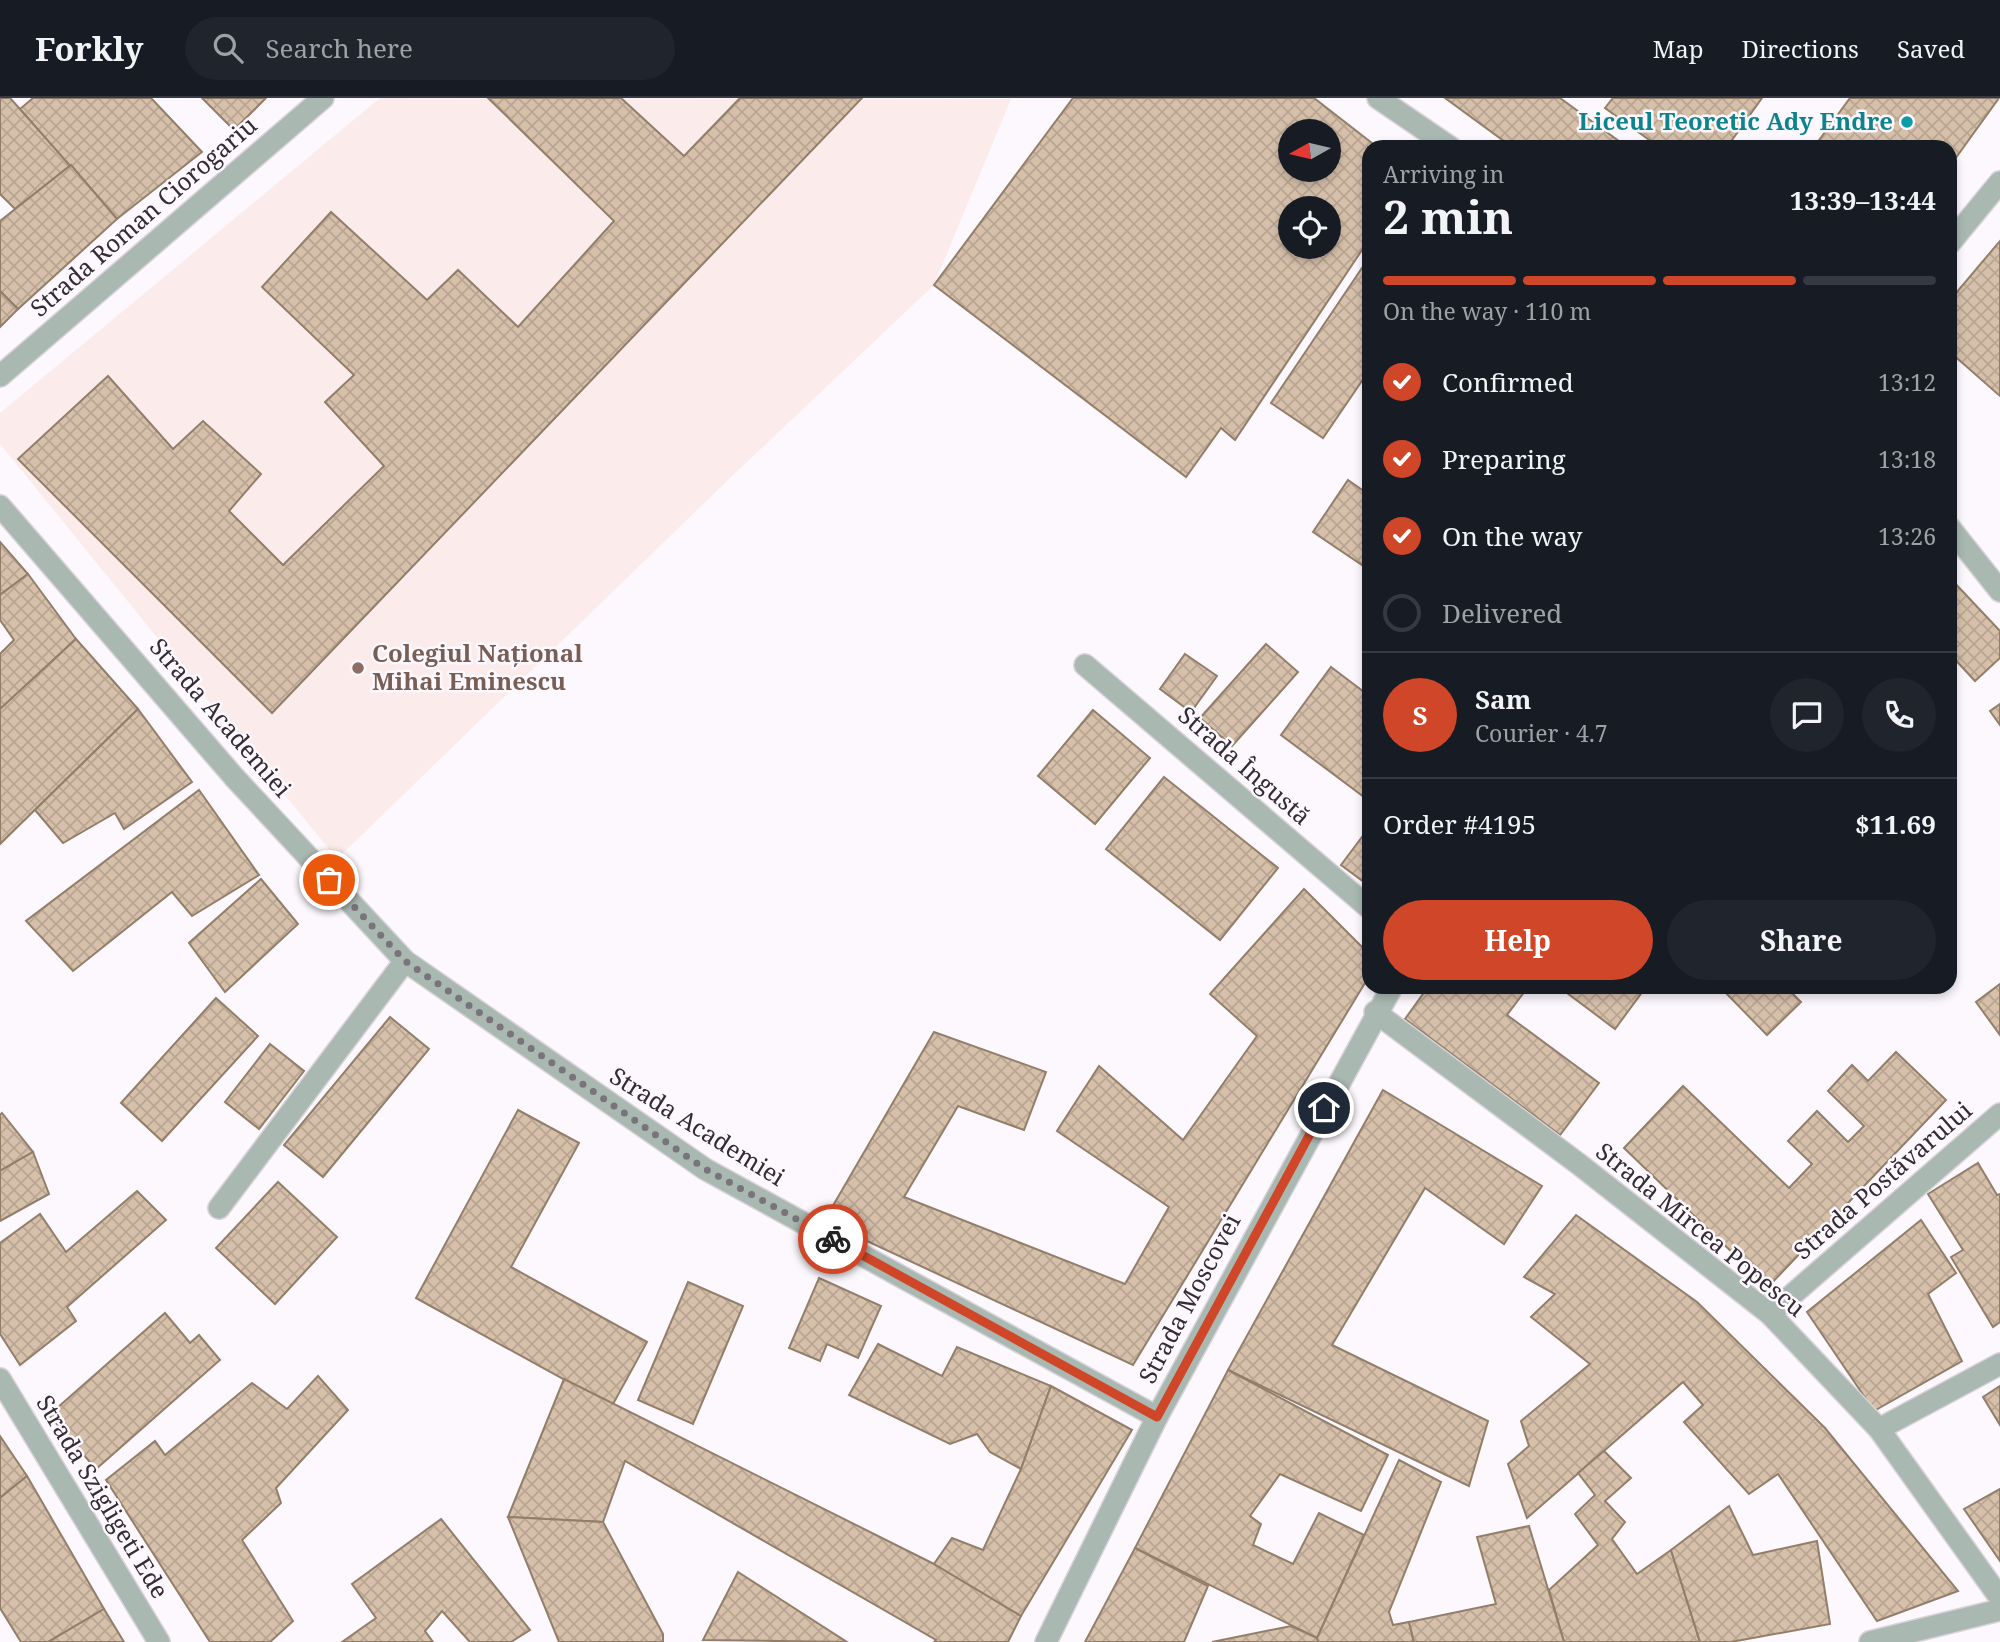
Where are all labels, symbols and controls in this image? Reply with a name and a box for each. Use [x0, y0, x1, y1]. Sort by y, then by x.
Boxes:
search box [185, 17, 675, 80]
text: Forkly [35, 26, 143, 71]
icon: search [209, 29, 247, 67]
text: Search here [265, 30, 413, 66]
text: Map [1653, 32, 1704, 65]
text: Directions [1742, 32, 1859, 65]
text: Saved [1897, 32, 1965, 65]
place label: Liceul Teoretic Ady Endre [1578, 104, 1893, 137]
street label: Strada Roman Ciorogariu [23, 108, 263, 323]
marker: Liceul Teoretic Ady Endre [1899, 114, 1915, 130]
north arrow [1278, 119, 1340, 182]
map controls [1278, 119, 1341, 259]
text: Arriving in [1383, 158, 1504, 190]
text: 13:39–13:44 [1790, 182, 1936, 218]
text: 2 min [1383, 185, 1513, 247]
button: locate [1278, 196, 1341, 259]
text: On the way · 110 m [1383, 295, 1591, 327]
icon: check [1383, 363, 1421, 401]
text: Confirmed [1442, 364, 1574, 400]
text: 13:12 [1878, 366, 1936, 398]
icon: check [1383, 440, 1421, 478]
text: Preparing [1442, 441, 1566, 477]
text: 13:18 [1878, 443, 1936, 475]
icon: check [1383, 517, 1421, 555]
text: On the way [1442, 518, 1582, 554]
text: 13:26 [1878, 520, 1936, 552]
text: Delivered [1442, 595, 1562, 631]
street label: Strada Academiei [143, 631, 300, 804]
place label: Colegiul Național Mihai Eminescu [372, 636, 583, 697]
marker: Colegiul Național Mihai Eminescu [350, 660, 366, 676]
button: chat [1770, 678, 1844, 752]
button: phone [1862, 678, 1936, 752]
text: Sam [1475, 681, 1531, 717]
text: S [1412, 697, 1428, 733]
street label: Strada Îngustă [1172, 698, 1318, 832]
text: Courier · 4.7 [1475, 717, 1608, 749]
text: Order #4195 [1383, 806, 1536, 842]
text: $11.69 [1855, 806, 1936, 842]
pin [299, 850, 359, 910]
icon: bag [310, 861, 348, 899]
button: Help [1383, 900, 1653, 980]
button: Share [1667, 900, 1936, 980]
street label: Strada Academiei [604, 1059, 792, 1193]
pin [1294, 1078, 1354, 1138]
icon: home [1305, 1089, 1343, 1127]
street label: Strada Postăvarului [1786, 1093, 1978, 1266]
street label: Strada Mircea Popescu [1590, 1134, 1812, 1323]
courier [798, 1204, 868, 1274]
street label: Strada Moscovei [1130, 1207, 1247, 1389]
icon: bike [814, 1220, 852, 1258]
street label: Strada Szigligeti Ede [29, 1388, 177, 1604]

